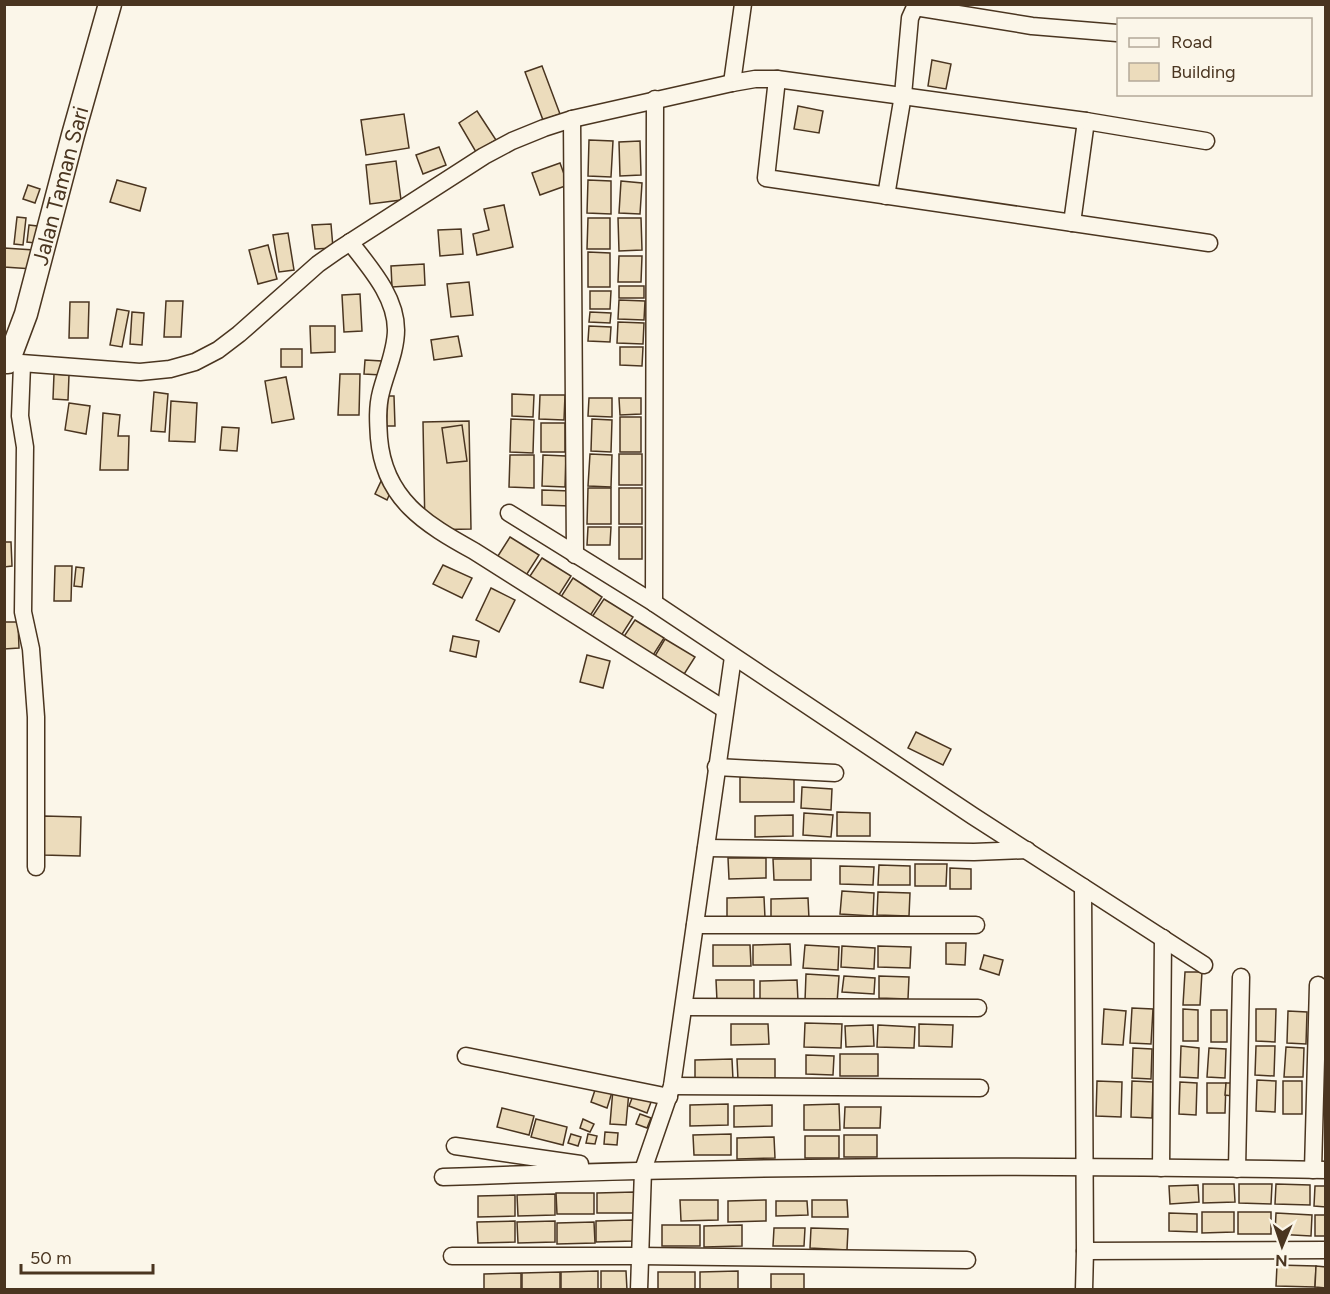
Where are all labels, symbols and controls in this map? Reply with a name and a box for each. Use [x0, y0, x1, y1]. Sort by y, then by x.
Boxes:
legend [1117, 18, 1312, 96]
text: Road [1171, 31, 1212, 53]
text: Building [1171, 61, 1236, 83]
street label: Jalan Taman Sari [26, 103, 94, 268]
north arrow [1252, 1216, 1312, 1276]
scale bar [21, 1237, 153, 1275]
text: 50 m [30, 1247, 72, 1269]
text: N [1275, 1251, 1288, 1270]

